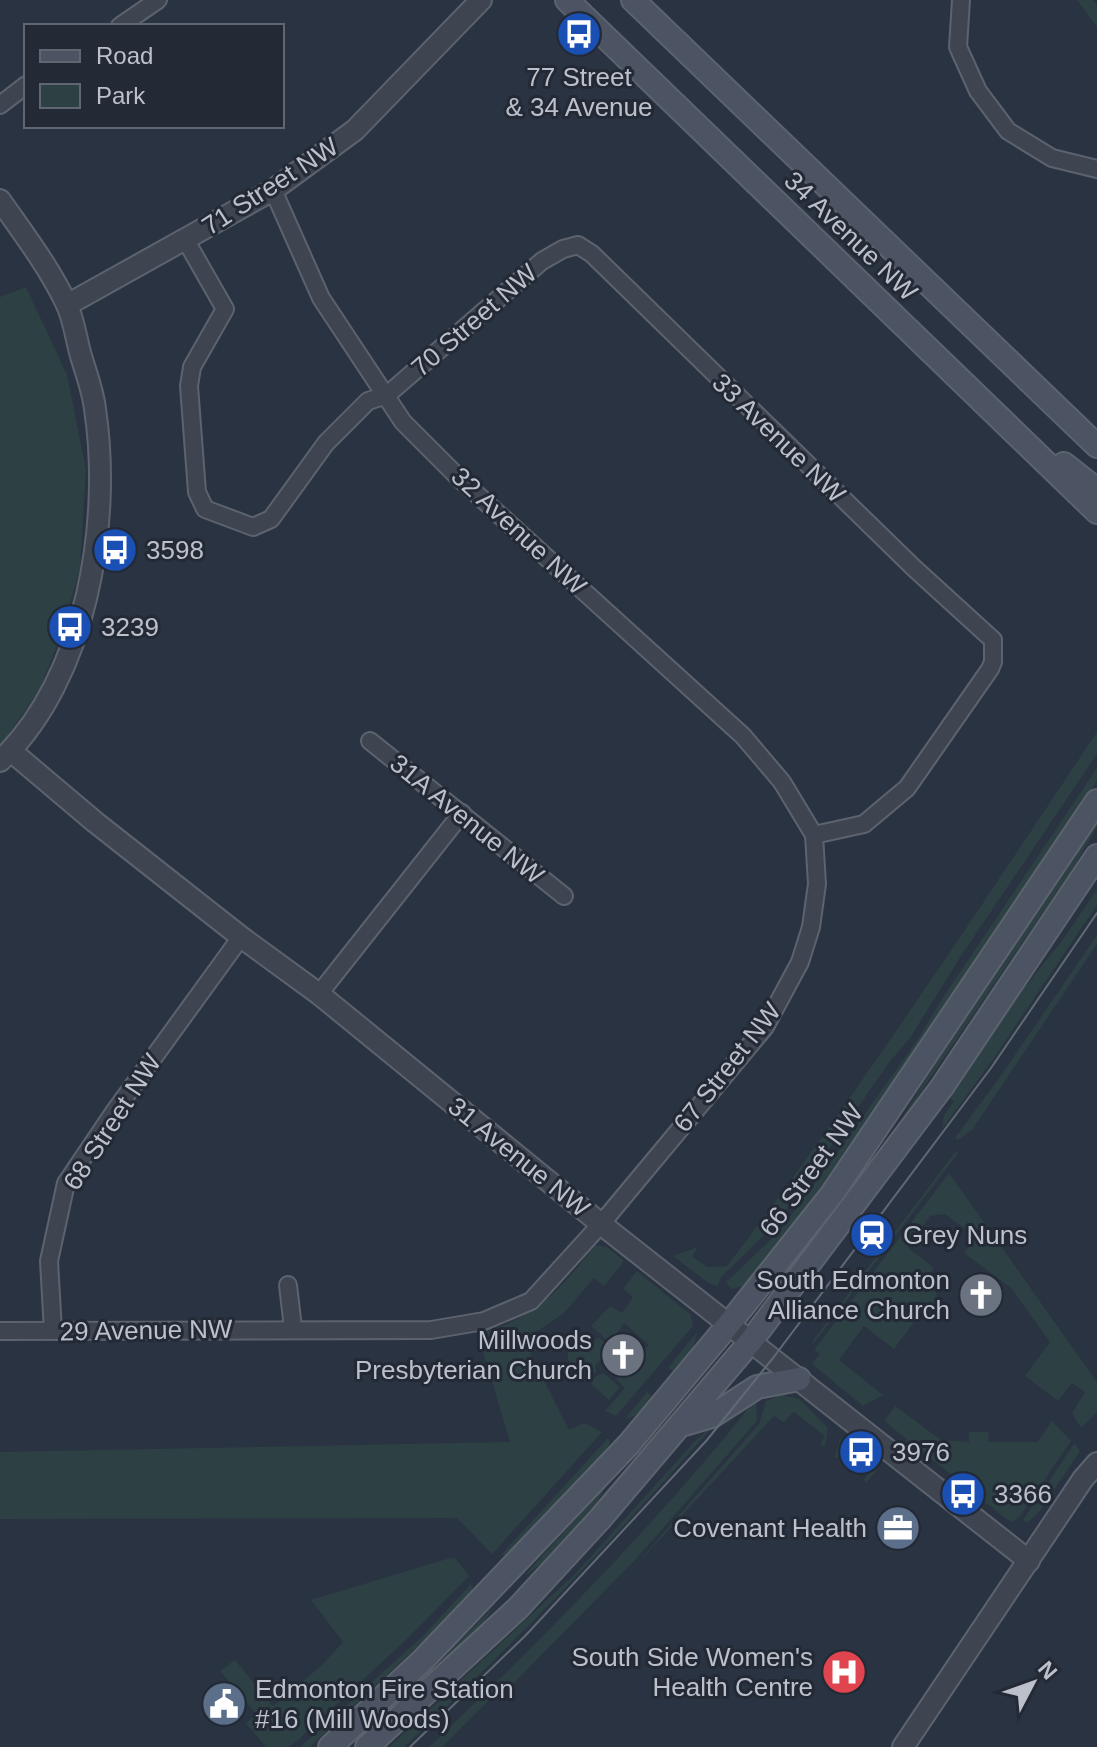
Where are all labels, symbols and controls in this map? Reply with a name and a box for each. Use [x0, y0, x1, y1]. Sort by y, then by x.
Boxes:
bus stop icon: 77 Street & 34 Avenue [555, 10, 603, 58]
legend [24, 24, 284, 128]
text: Road [96, 42, 153, 69]
place label: 77 Street & 34 Avenue [506, 62, 653, 122]
text: Park [96, 82, 146, 109]
street label: 71 Street NW [196, 131, 344, 241]
street label: 34 Avenue NW [778, 165, 924, 307]
street label: 70 Street NW [405, 257, 543, 383]
street label: 33 Avenue NW [706, 367, 852, 509]
street label: 32 Avenue NW [446, 461, 593, 601]
bus stop icon: 3598 [91, 526, 139, 574]
place label: 3598 [146, 535, 204, 565]
bus stop icon: 3239 [46, 603, 94, 651]
place label: 3239 [101, 612, 159, 642]
street label: 31A Avenue NW [384, 748, 550, 890]
street label: 67 Street NW [667, 996, 787, 1138]
street label: 68 Street NW [57, 1048, 167, 1196]
street label: 31 Avenue NW [442, 1091, 596, 1223]
street label: 66 Street NW [753, 1098, 869, 1242]
station icon: Grey Nuns [848, 1211, 896, 1259]
place label: Grey Nuns [903, 1220, 1027, 1250]
place label: South Edmonton Alliance Church [756, 1265, 950, 1325]
church icon: South Edmonton Alliance Church [957, 1271, 1005, 1319]
street label: 29 Avenue NW [59, 1313, 233, 1347]
place label: Millwoods Presbyterian Church [355, 1325, 592, 1385]
church icon: Millwoods Presbyterian Church [599, 1331, 647, 1379]
bus stop icon: 3976 [837, 1428, 885, 1476]
place label: 3976 [892, 1437, 950, 1467]
bus stop icon: 3366 [939, 1470, 987, 1518]
place label: 3366 [994, 1479, 1052, 1509]
office icon: Covenant Health [874, 1504, 922, 1552]
place label: Covenant Health [673, 1513, 867, 1543]
place label: South Side Women's Health Centre [571, 1642, 813, 1702]
north arrow [993, 1643, 1073, 1723]
hospital icon: South Side Women's Health Centre [820, 1648, 868, 1696]
text: N [1033, 1656, 1062, 1684]
place label: Edmonton Fire Station #16 (Mill Woods) [255, 1674, 514, 1734]
public building icon: Edmonton Fire Station #16 (Mill Woods) [200, 1680, 248, 1728]

